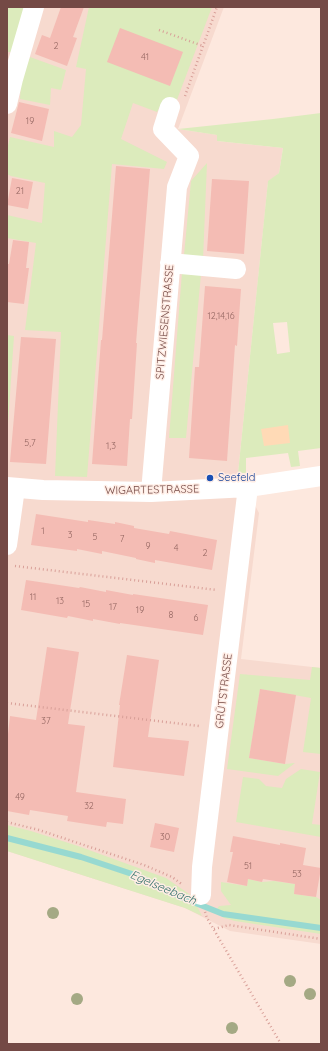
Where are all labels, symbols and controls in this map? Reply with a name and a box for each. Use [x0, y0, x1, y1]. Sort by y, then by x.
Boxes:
house number: 2 [54, 41, 58, 51]
house number: 41 [141, 52, 149, 62]
house number: 19 [26, 116, 34, 126]
house number: 21 [16, 186, 24, 196]
street label: SPITZWIESENSTRASSE [153, 264, 177, 380]
house number: 12,14,16 [207, 311, 235, 321]
house number: 5,7 [24, 438, 36, 448]
house number: 1,3 [106, 441, 116, 451]
place label: Seefeld [218, 471, 255, 485]
marker: Seefeld [205, 473, 215, 483]
street label: WIGARTESTRASSE [105, 483, 199, 497]
house number: 1 [41, 526, 45, 536]
house number: 3 [68, 530, 72, 540]
house number: 5 [93, 532, 97, 542]
house number: 7 [120, 534, 124, 544]
house number: 9 [145, 541, 151, 551]
house number: 4 [174, 543, 178, 553]
house number: 2 [203, 548, 207, 558]
house number: 11 [30, 592, 36, 602]
house number: 13 [56, 596, 64, 606]
house number: 15 [82, 599, 90, 609]
house number: 17 [109, 602, 117, 612]
house number: 19 [136, 605, 144, 615]
house number: 8 [169, 610, 173, 620]
house number: 6 [194, 613, 198, 623]
street label: GRÜTSTRASSE [213, 653, 235, 729]
house number: 37 [41, 716, 51, 726]
house number: 49 [15, 792, 25, 802]
house number: 32 [84, 801, 94, 811]
house number: 30 [160, 832, 170, 842]
house number: 51 [244, 861, 252, 871]
water label: Egelseebach [128, 868, 198, 908]
house number: 53 [292, 869, 302, 879]

